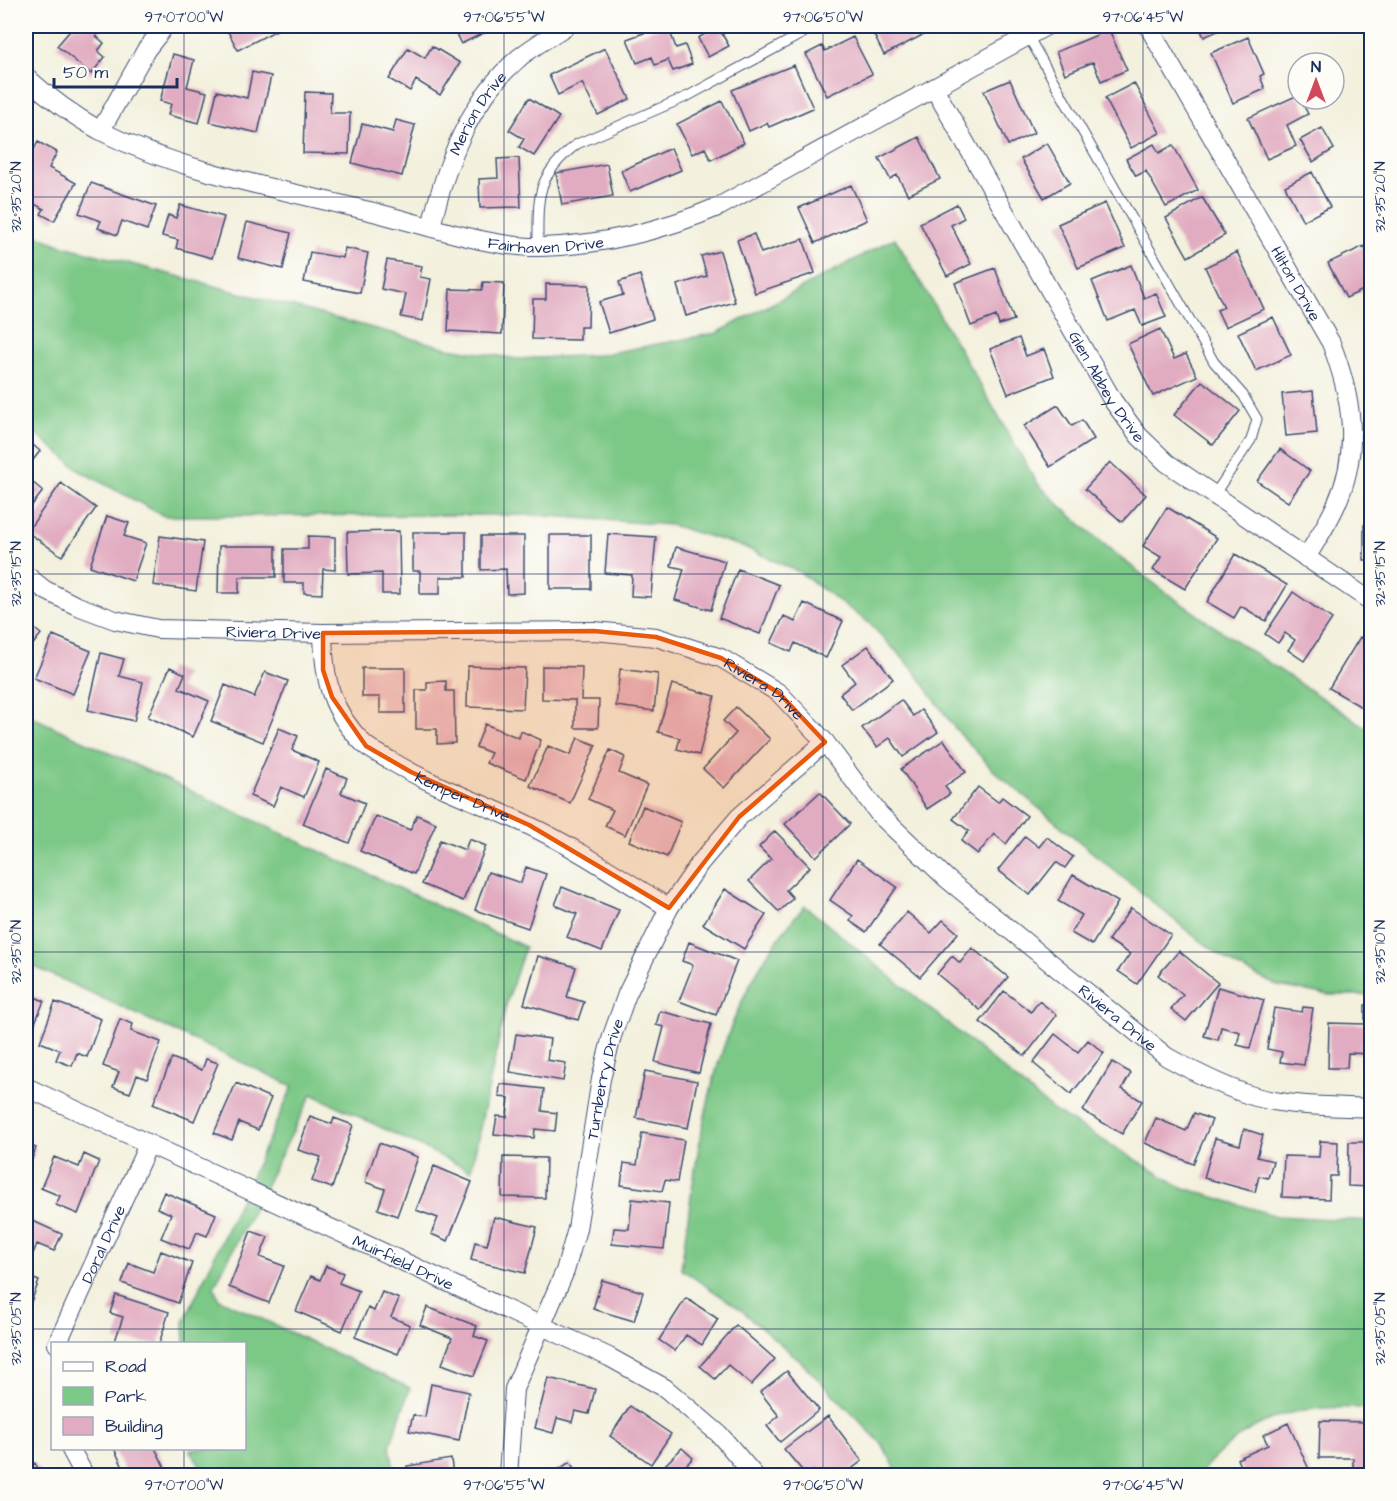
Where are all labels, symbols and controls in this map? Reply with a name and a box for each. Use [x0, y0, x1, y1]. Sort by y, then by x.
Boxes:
text: 97°07'00"W [145, 7, 223, 28]
text: 97°06'55"W [463, 7, 545, 28]
text: 97°06'50"W [783, 7, 863, 28]
text: 97°06'45"W [1103, 7, 1183, 28]
scale bar [54, 51, 177, 89]
north arrow [1286, 51, 1346, 111]
text: N [1311, 56, 1321, 78]
text: 50 m [63, 60, 108, 85]
street label: Merion Drive [444, 66, 512, 159]
text: 32°35'20"N [6, 161, 27, 233]
text: 32°35'20"N [1370, 161, 1391, 233]
street label: Fairhaven Drive [486, 231, 606, 259]
street label: Hilton Drive [1265, 242, 1326, 325]
street label: Glen Abbey Drive [1063, 327, 1149, 448]
text: 32°35'15"N [6, 541, 27, 607]
text: 32°35'15"N [1370, 541, 1391, 607]
street label: Riviera Drive [226, 621, 322, 645]
street label: Riviera Drive [719, 652, 809, 725]
street label: Kemper Drive [411, 766, 514, 828]
text: 32°35'10"N [6, 920, 27, 984]
text: 32°35'10"N [1370, 920, 1391, 984]
street label: Riviera Drive [1073, 980, 1162, 1057]
street label: Turnberry Drive [581, 1015, 630, 1141]
street label: Doral Drive [76, 1201, 131, 1287]
street label: Muirfield Drive [349, 1230, 457, 1296]
text: 32°35'05"N [6, 1292, 27, 1366]
text: 32°35'05"N [1370, 1292, 1391, 1366]
legend [51, 1342, 246, 1450]
text: Road [105, 1354, 146, 1379]
text: Park [105, 1384, 147, 1409]
text: Building [105, 1414, 163, 1440]
text: 97°07'00"W [145, 1475, 223, 1496]
text: 97°06'55"W [463, 1475, 545, 1496]
text: 97°06'50"W [783, 1475, 863, 1496]
text: 97°06'45"W [1103, 1475, 1183, 1496]

